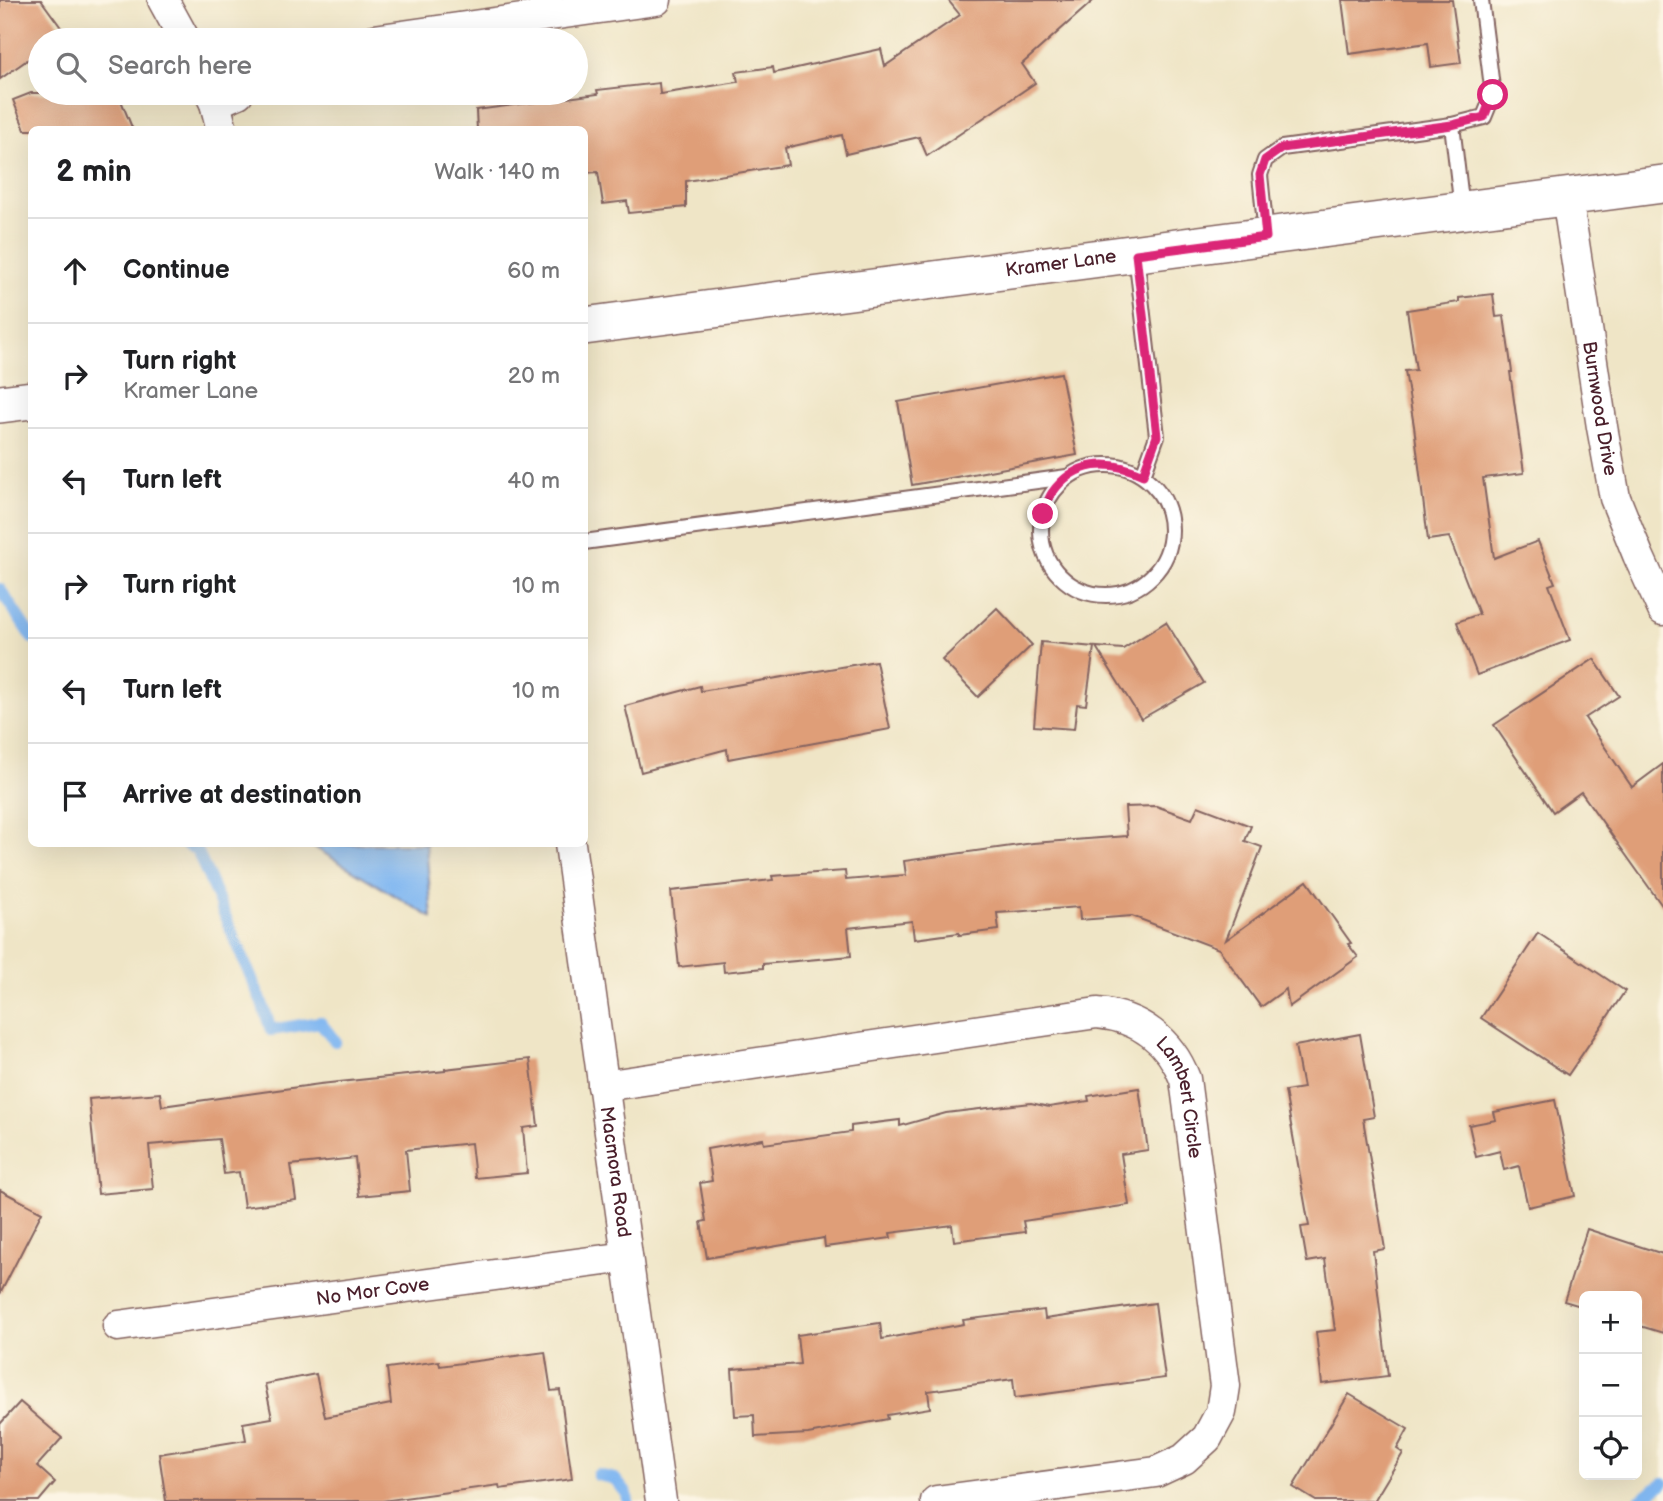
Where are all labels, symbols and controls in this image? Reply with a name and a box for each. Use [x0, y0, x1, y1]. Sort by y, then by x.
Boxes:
search box [28, 28, 588, 105]
icon: search [52, 48, 90, 86]
text: Search here [108, 51, 252, 82]
route start [1477, 79, 1508, 110]
text: 2 min [56, 154, 132, 190]
text: Walk · 140 m [434, 158, 560, 186]
street label: Kramer Lane [1004, 245, 1118, 282]
icon: ahead [56, 252, 94, 290]
text: Continue [123, 255, 230, 286]
text: 60 m [507, 257, 560, 285]
street label: Burnwood Drive [1578, 340, 1622, 478]
text: Turn right [123, 346, 236, 377]
icon: right [56, 357, 94, 395]
text: 20 m [508, 362, 560, 390]
text: Kramer Lane [123, 377, 258, 405]
icon: left [56, 462, 94, 500]
text: Turn left [123, 465, 222, 496]
text: 40 m [507, 467, 560, 495]
route end [1027, 498, 1058, 529]
icon: right [56, 567, 94, 605]
text: Turn right [123, 570, 236, 601]
text: 10 m [512, 572, 560, 600]
icon: left [56, 672, 94, 710]
text: Turn left [123, 675, 222, 706]
text: 10 m [512, 677, 560, 705]
icon: arrive [56, 777, 94, 815]
text: Arrive at destination [123, 780, 362, 811]
street label: Lambert Circle [1151, 1032, 1207, 1160]
street label: Macmora Road [595, 1105, 636, 1239]
street label: No Mor Cove [315, 1272, 431, 1311]
map controls [1579, 1291, 1642, 1480]
button: + [1579, 1291, 1642, 1354]
button: − [1579, 1354, 1642, 1417]
button: locate [1579, 1417, 1642, 1480]

